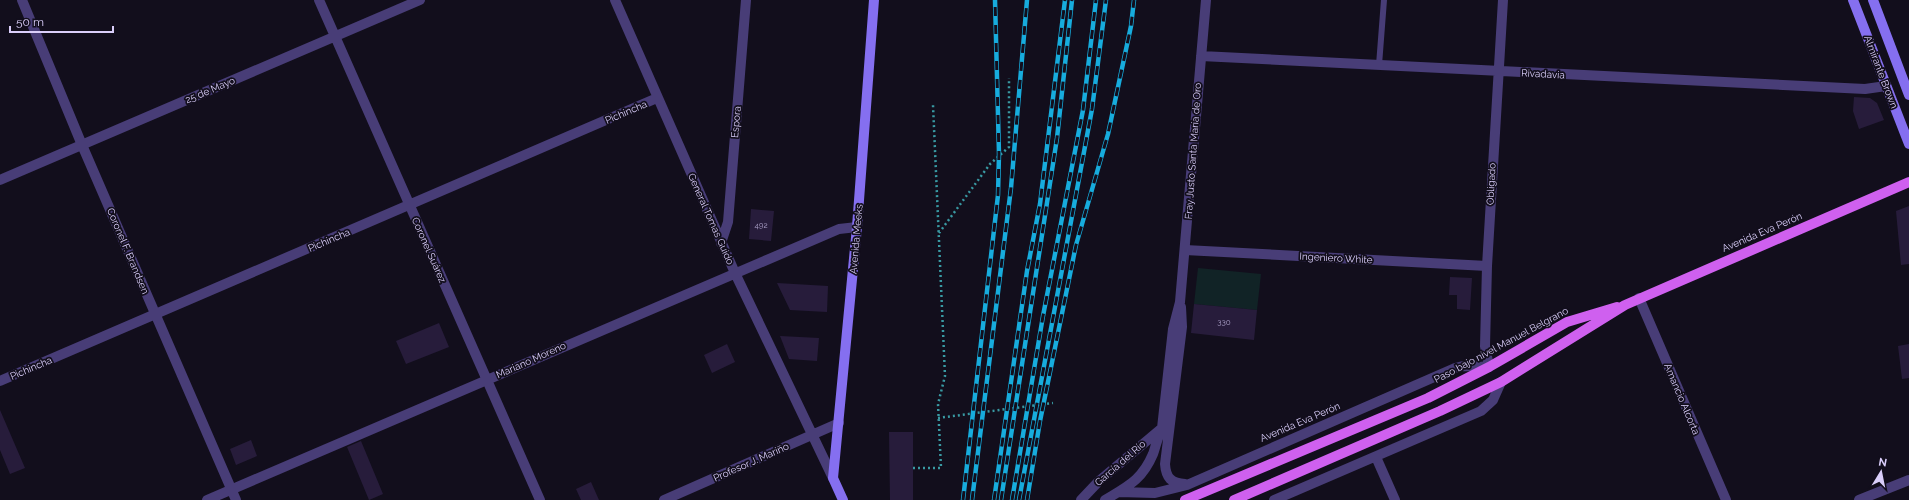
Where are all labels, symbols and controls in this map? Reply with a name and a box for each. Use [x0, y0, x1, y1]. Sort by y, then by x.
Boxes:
scale bar [10, 8, 113, 34]
text: 50 m [16, 15, 44, 29]
street label: Almirante Brown [1862, 34, 1900, 110]
street label: Rivadavia [1521, 67, 1565, 81]
street label: 25 de Mayo [183, 75, 237, 105]
street label: Fray Justo Santa María de Oro [1183, 82, 1203, 220]
street label: Pichincha [603, 98, 649, 126]
street label: Espora [729, 106, 743, 138]
street label: Obligado [1484, 163, 1498, 205]
street label: General Tomas Guido [686, 172, 736, 266]
street label: Avenida Meeks [847, 203, 865, 274]
street label: Coronel F. Brandsen [105, 206, 151, 296]
street label: Avenida Eva Perón [1720, 210, 1804, 254]
street label: Coronel Suárez [410, 216, 448, 284]
house number: 492 [754, 220, 768, 230]
street label: Pichincha [306, 226, 352, 254]
street label: Ingeniero White [1299, 251, 1373, 265]
street label: Paso bajo nivel Manuel Belgrano [1432, 305, 1570, 385]
house number: 330 [1217, 317, 1231, 327]
street label: Mariano Moreno [494, 340, 568, 380]
street label: Pichincha [8, 354, 54, 382]
street label: Amancio Alcorta [1662, 362, 1702, 436]
street label: Avenida Eva Perón [1258, 400, 1342, 444]
street label: García del Río [1093, 438, 1148, 488]
street label: Profesor J. Mariño [711, 440, 791, 484]
north arrow [1861, 452, 1901, 492]
text: N [1877, 456, 1888, 470]

